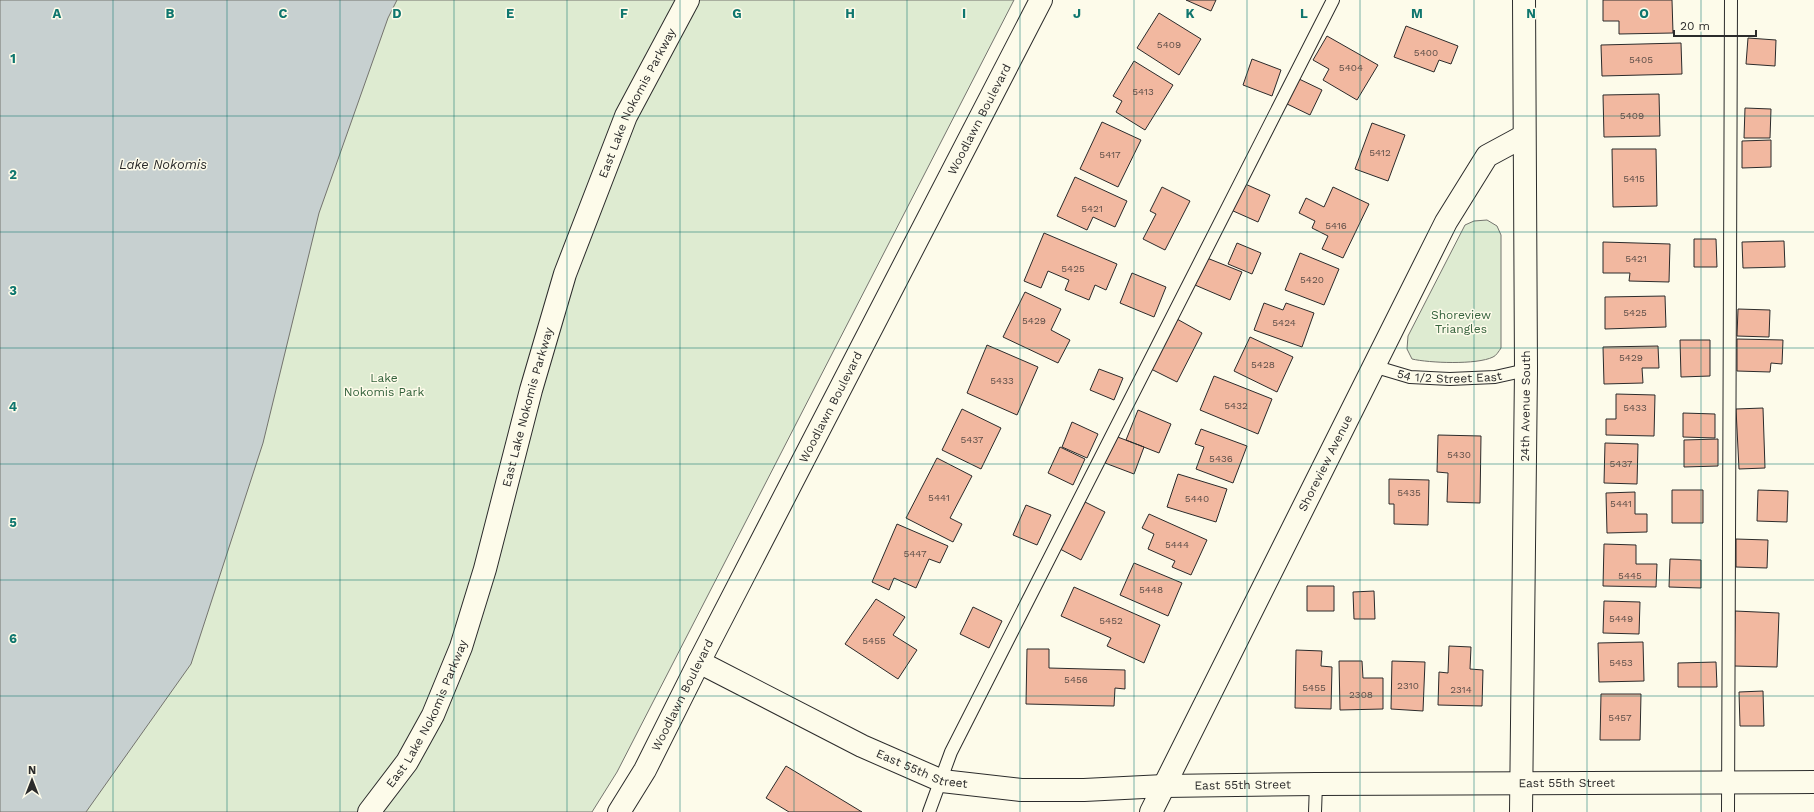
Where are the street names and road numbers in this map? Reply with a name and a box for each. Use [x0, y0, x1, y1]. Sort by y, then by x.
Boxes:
street label: East Lake Nokomis Parkway [596, 25, 679, 180]
street label: Woodlawn Boulevard [945, 61, 1014, 177]
street label: East Lake Nokomis Parkway [499, 325, 556, 488]
street label: Woodlawn Boulevard [796, 349, 865, 465]
street label: 24th Avenue South [1518, 350, 1533, 462]
street label: 54 1/2 Street East [1395, 367, 1503, 386]
street label: Shoreview Avenue [1295, 413, 1355, 514]
street label: East Lake Nokomis Parkway [383, 637, 470, 790]
street label: Woodlawn Boulevard [649, 637, 716, 753]
street label: East 55th Street [874, 746, 968, 791]
street label: East 55th Street [1518, 776, 1615, 790]
street label: East 55th Street [1194, 777, 1291, 793]

